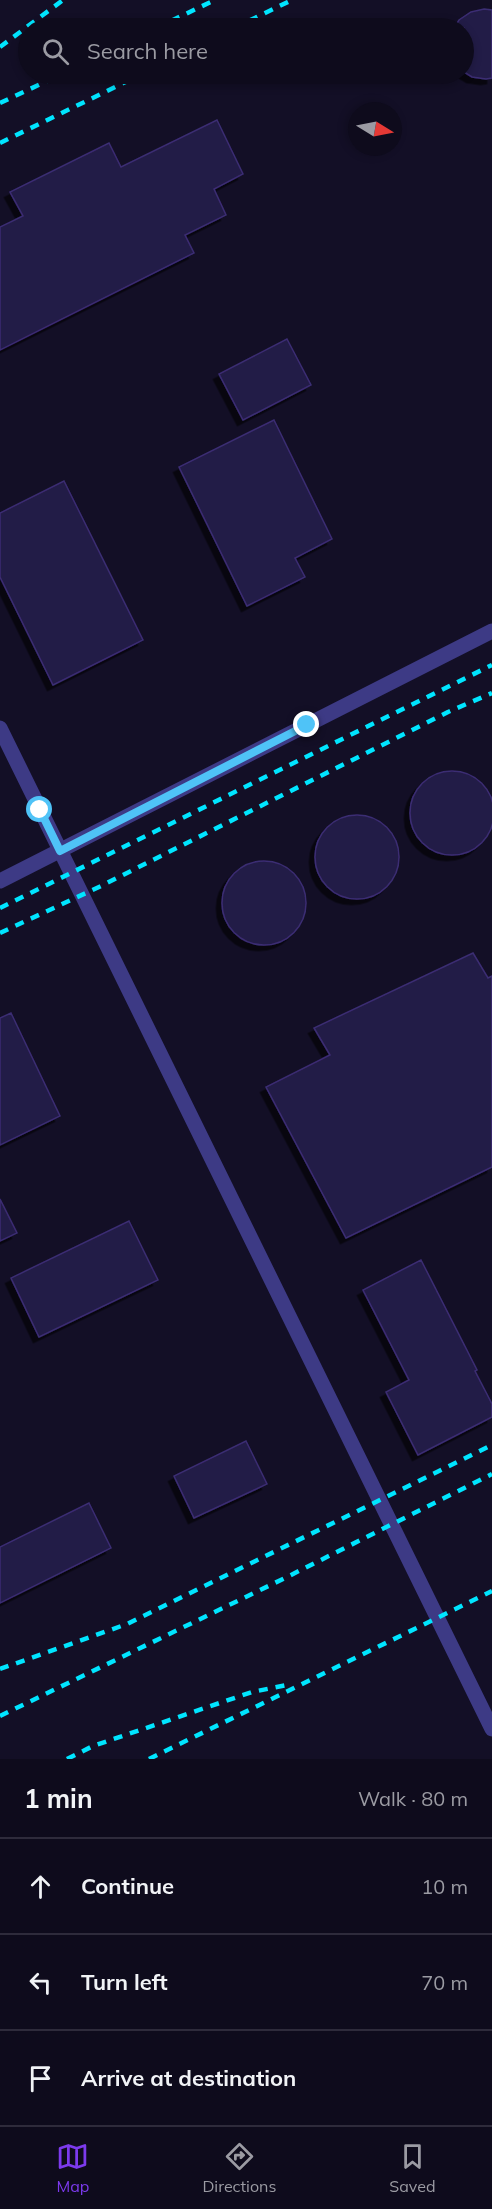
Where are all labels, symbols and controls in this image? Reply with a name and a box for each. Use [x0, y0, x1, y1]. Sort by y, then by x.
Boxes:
search box [18, 18, 474, 84]
icon: search [39, 35, 72, 68]
text: Search here [87, 37, 208, 65]
north arrow [348, 102, 402, 156]
route end [293, 711, 319, 737]
route start [26, 796, 52, 822]
text: 1 min [24, 1782, 93, 1815]
text: Walk · 80 m [358, 1786, 468, 1811]
icon: ahead [24, 1870, 57, 1903]
text: Continue [81, 1872, 174, 1900]
text: 10 m [421, 1874, 468, 1899]
icon: left [24, 1966, 57, 1999]
text: Turn left [81, 1968, 168, 1996]
text: 70 m [421, 1970, 468, 1995]
icon: arrive [24, 2062, 57, 2095]
text: Arrive at destination [81, 2064, 296, 2092]
tab: Map [56, 2140, 89, 2196]
tab: Directions [202, 2140, 276, 2196]
tab: Saved [389, 2140, 436, 2196]

